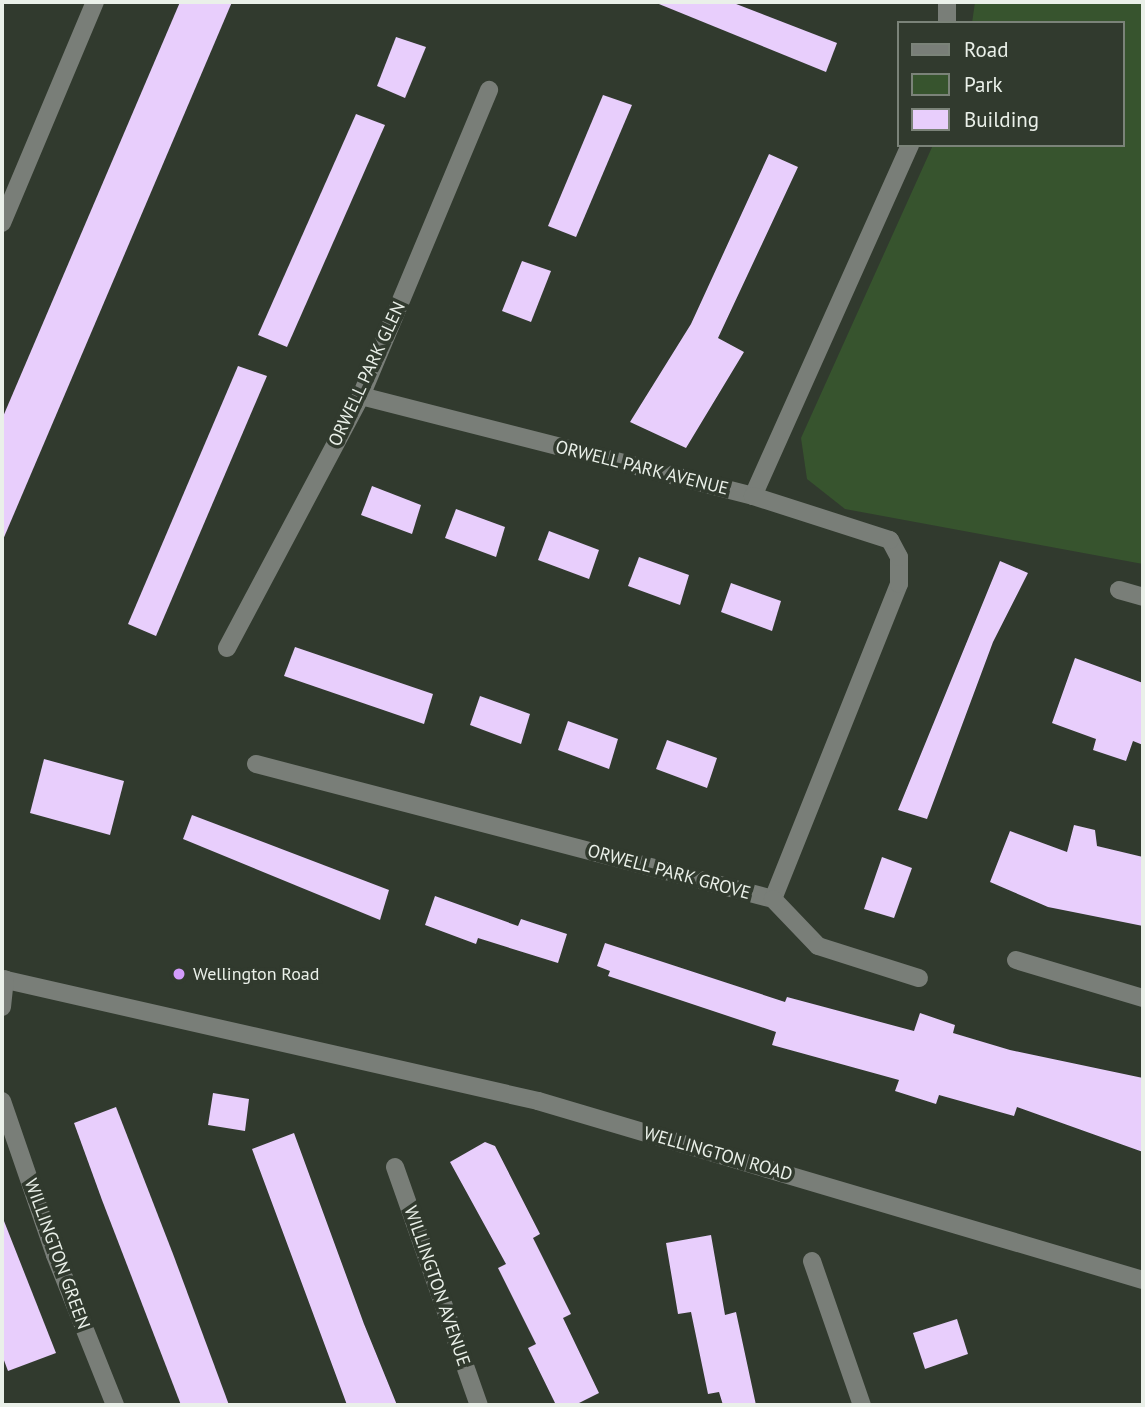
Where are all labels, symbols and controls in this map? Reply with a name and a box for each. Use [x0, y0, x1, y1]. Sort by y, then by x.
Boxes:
legend [897, 21, 1124, 147]
text: Road [964, 36, 1008, 63]
text: Park [964, 71, 1003, 98]
text: Building [964, 106, 1039, 133]
street label: ORWELL PARK GLEN [324, 298, 410, 450]
street label: ORWELL PARK AVENUE [552, 436, 732, 500]
street label: ORWELL PARK GROVE [585, 840, 753, 904]
place label: Wellington Road [193, 963, 319, 985]
marker: Wellington Road [171, 966, 187, 982]
street label: WELLINGTON ROAD [641, 1122, 795, 1186]
street label: WILLINGTON GREEN [20, 1176, 94, 1332]
street label: WILLINGTON AVENUE [399, 1203, 475, 1369]

